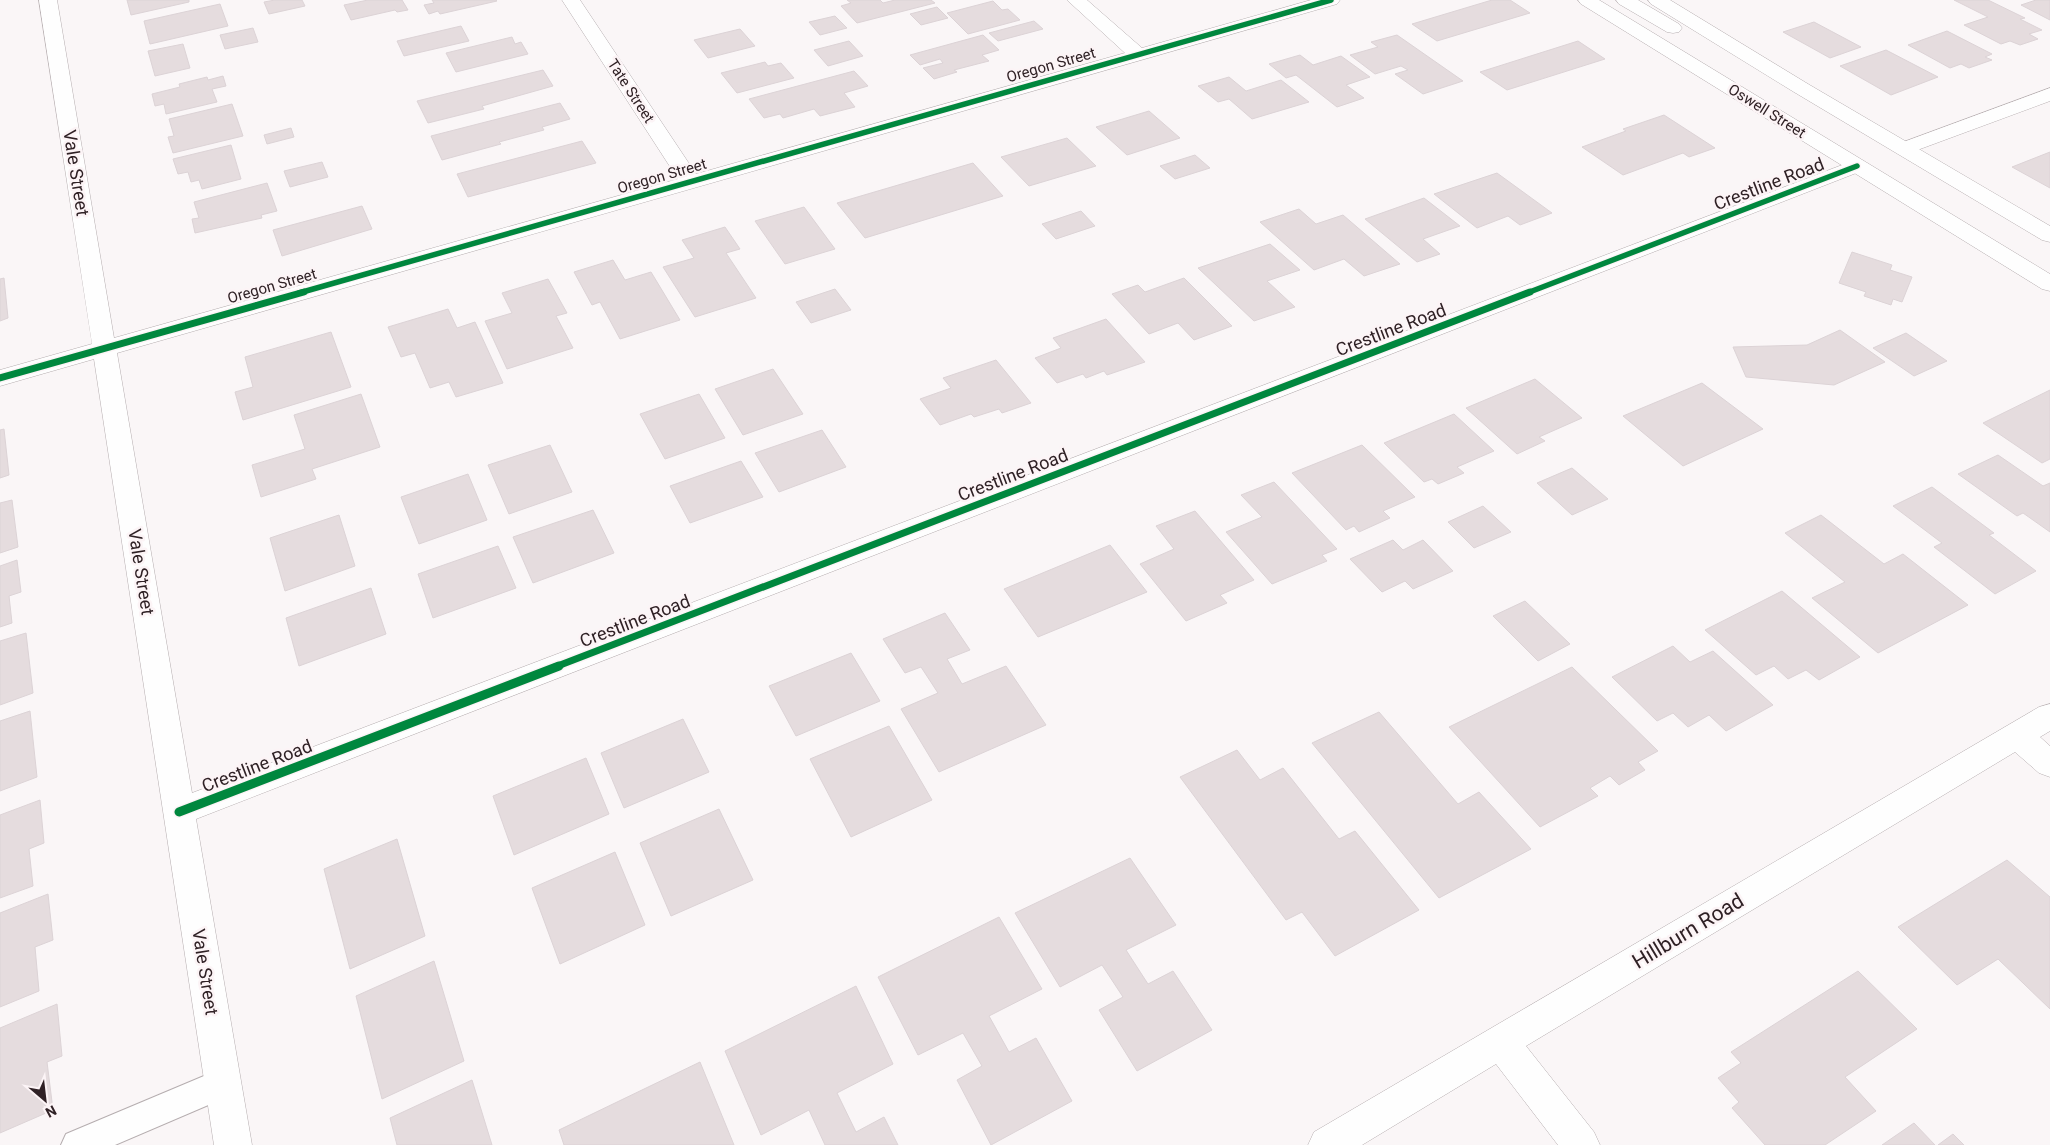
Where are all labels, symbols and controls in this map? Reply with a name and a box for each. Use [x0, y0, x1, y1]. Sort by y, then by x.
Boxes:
street label: Oregon Street [1004, 44, 1098, 86]
street label: Tate Street [604, 56, 658, 126]
street label: Oswell Street [1725, 80, 1809, 142]
street label: Vale Street [59, 128, 94, 217]
street label: Crestline Road [1711, 153, 1827, 214]
street label: Oregon Street [615, 155, 709, 197]
street label: Oregon Street [225, 265, 319, 307]
street label: Crestline Road [1333, 299, 1449, 360]
street label: Crestline Road [955, 444, 1071, 505]
street label: Vale Street [124, 527, 159, 616]
street label: Crestline Road [577, 590, 693, 651]
street label: Crestline Road [199, 735, 315, 796]
street label: Hillburn Road [1628, 888, 1748, 974]
street label: Vale Street [188, 927, 223, 1016]
north arrow [20, 1075, 70, 1125]
text: N [43, 1102, 59, 1121]

